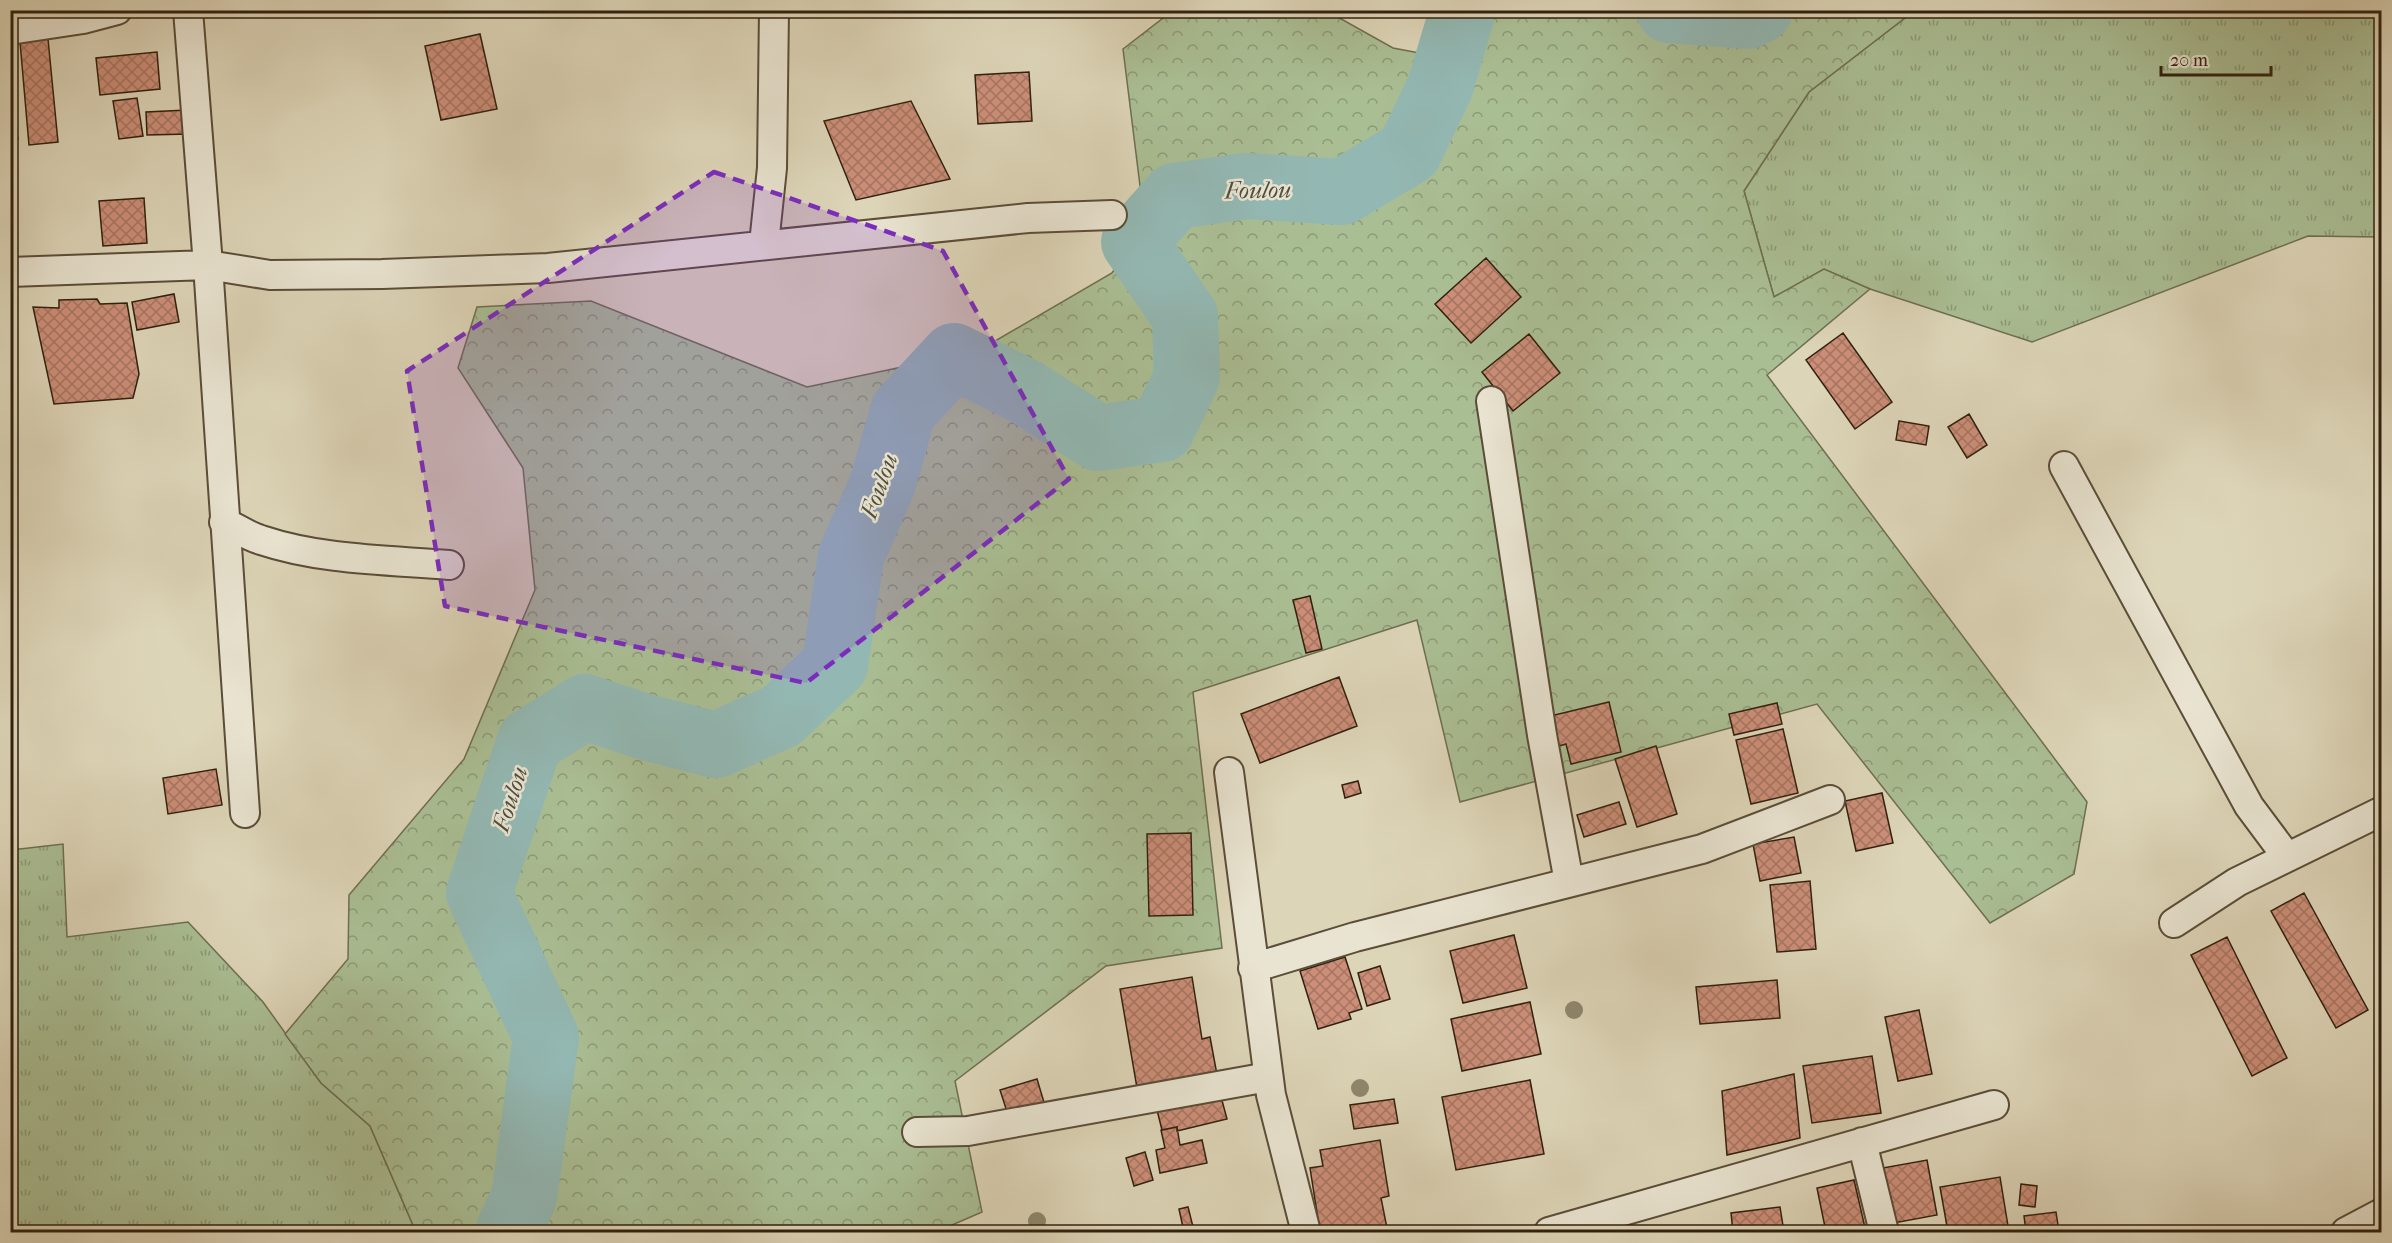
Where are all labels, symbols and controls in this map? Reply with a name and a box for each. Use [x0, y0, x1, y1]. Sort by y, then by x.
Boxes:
scale bar [2161, 39, 2270, 77]
text: 20 m [2170, 50, 2208, 71]
water label: Foulou [1223, 175, 1292, 205]
water label: Foulou [854, 450, 904, 523]
water label: Foulou [486, 763, 534, 836]

